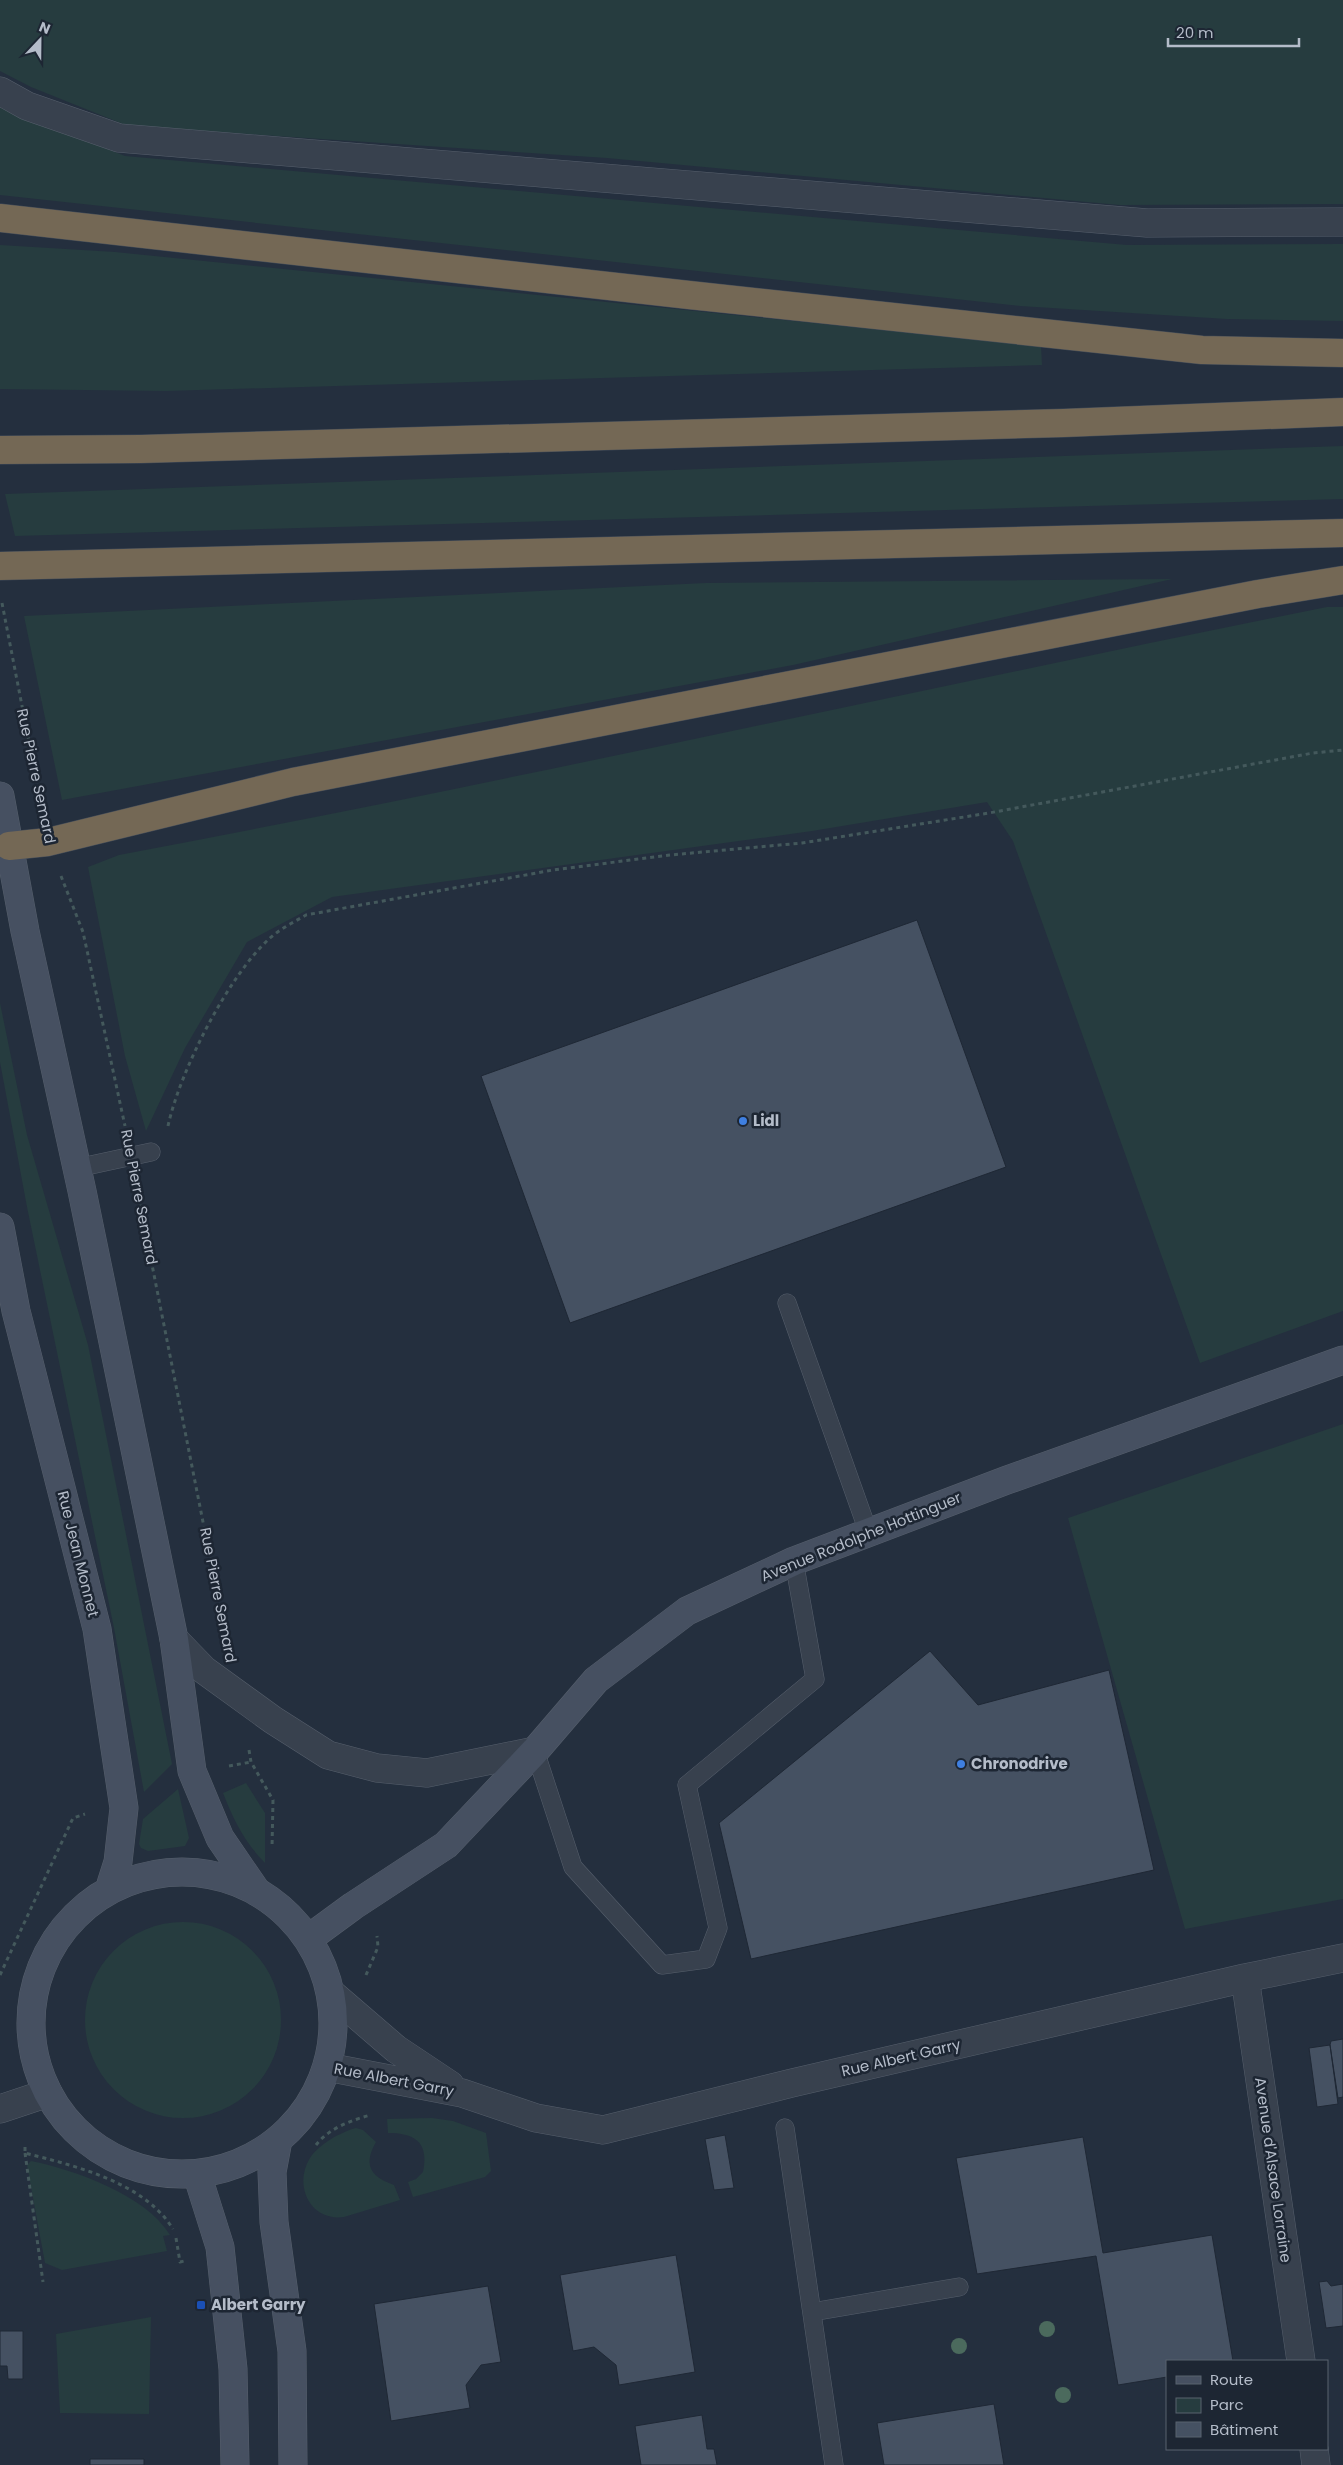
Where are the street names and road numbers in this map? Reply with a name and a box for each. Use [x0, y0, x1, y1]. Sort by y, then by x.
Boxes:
street label: Rue Pierre Semard [12, 706, 61, 845]
street label: Rue Pierre Semard [116, 1127, 163, 1266]
street label: Avenue Rodolphe Hottinguer [758, 1487, 964, 1586]
street label: Rue Jean Monnet [53, 1489, 104, 1619]
street label: Rue Pierre Semard [195, 1525, 242, 1664]
street label: Rue Albert Garry [839, 2033, 963, 2081]
street label: Rue Albert Garry [332, 2058, 456, 2102]
street label: Avenue d'Alsace Lorraine [1250, 2076, 1297, 2264]

